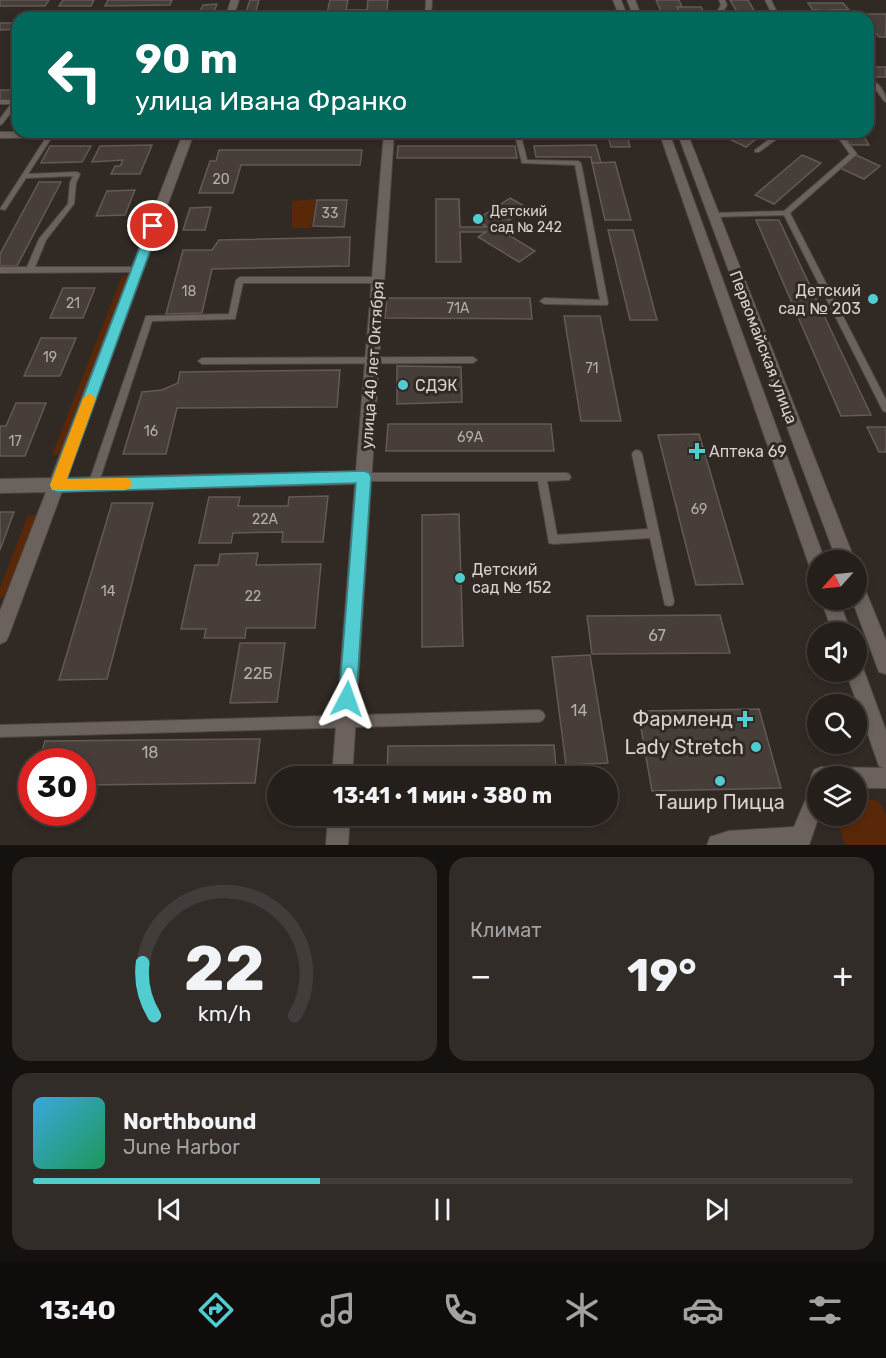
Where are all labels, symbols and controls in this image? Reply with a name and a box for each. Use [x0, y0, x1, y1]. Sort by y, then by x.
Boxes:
text: 90 m [135, 34, 238, 84]
icon: left [36, 36, 114, 114]
text: улица Ивана Франко [135, 85, 407, 117]
house number: 20 [212, 171, 230, 188]
pin [127, 200, 178, 251]
place label: Детский сад № 242 [490, 203, 562, 236]
house number: 33 [322, 205, 338, 222]
icon: arrive [136, 209, 169, 242]
marker: Детский сад № 242 [471, 212, 485, 226]
street label: Первомайская улица [726, 268, 802, 426]
street label: улица 40 лет Октября [357, 280, 388, 450]
place label: Детский сад № 203 [778, 281, 861, 318]
house number: 18 [182, 283, 197, 300]
marker: Детский сад № 203 [866, 292, 880, 306]
house number: 21 [66, 295, 80, 312]
house number: 71А [447, 300, 470, 317]
house number: 19 [43, 349, 57, 366]
house number: 71 [585, 360, 599, 377]
place label: СДЭК [415, 376, 457, 395]
marker: СДЭК [396, 378, 410, 392]
house number: 16 [144, 423, 158, 440]
house number: 69А [457, 429, 484, 446]
house number: 17 [8, 433, 22, 450]
place label: Аптека 69 [709, 442, 787, 461]
marker: Аптека 69 [690, 444, 704, 458]
house number: 69 [691, 501, 707, 518]
house number: 22А [252, 511, 279, 528]
north arrow [807, 550, 867, 610]
map controls [807, 550, 867, 826]
place label: Детский сад № 152 [472, 560, 551, 597]
marker: Детский сад № 152 [453, 571, 467, 585]
house number: 14 [101, 583, 116, 600]
house number: 22 [245, 588, 261, 605]
button: sound [807, 622, 867, 682]
house number: 67 [648, 626, 666, 645]
house number: 22Б [243, 664, 273, 683]
position arrow [315, 667, 379, 731]
button: search [807, 694, 867, 754]
house number: 14 [571, 701, 587, 720]
place label: Фармленд [632, 707, 733, 731]
marker: Фармленд [738, 712, 752, 726]
place label: Lady Stretch [625, 735, 744, 759]
marker: Lady Stretch [749, 740, 763, 754]
house number: 18 [141, 743, 159, 762]
speed limit sign: 30 [18, 748, 96, 826]
button: layers [807, 766, 867, 826]
marker: Ташир Пицца [713, 774, 727, 788]
text: 13:41 · 1 мин · 380 m [333, 782, 552, 809]
place label: Ташир Пицца [655, 790, 785, 814]
text: Климат [470, 918, 542, 942]
text: 22 [184, 932, 265, 1006]
text: 19° [627, 949, 697, 1002]
text: − [470, 956, 491, 995]
text: + [832, 956, 853, 995]
text: km/h [198, 1001, 251, 1026]
text: Northbound [123, 1108, 256, 1135]
text: June Harbor [123, 1135, 240, 1159]
icon: previous [153, 1193, 186, 1226]
icon: pause [426, 1193, 459, 1226]
icon: next [700, 1193, 733, 1226]
icon: directions [195, 1289, 237, 1331]
icon: music [317, 1289, 359, 1331]
icon: phone [439, 1289, 481, 1331]
icon: climate [561, 1289, 603, 1331]
icon: car [682, 1289, 724, 1331]
icon: filters [804, 1289, 846, 1331]
text: 13:40 [40, 1294, 116, 1326]

